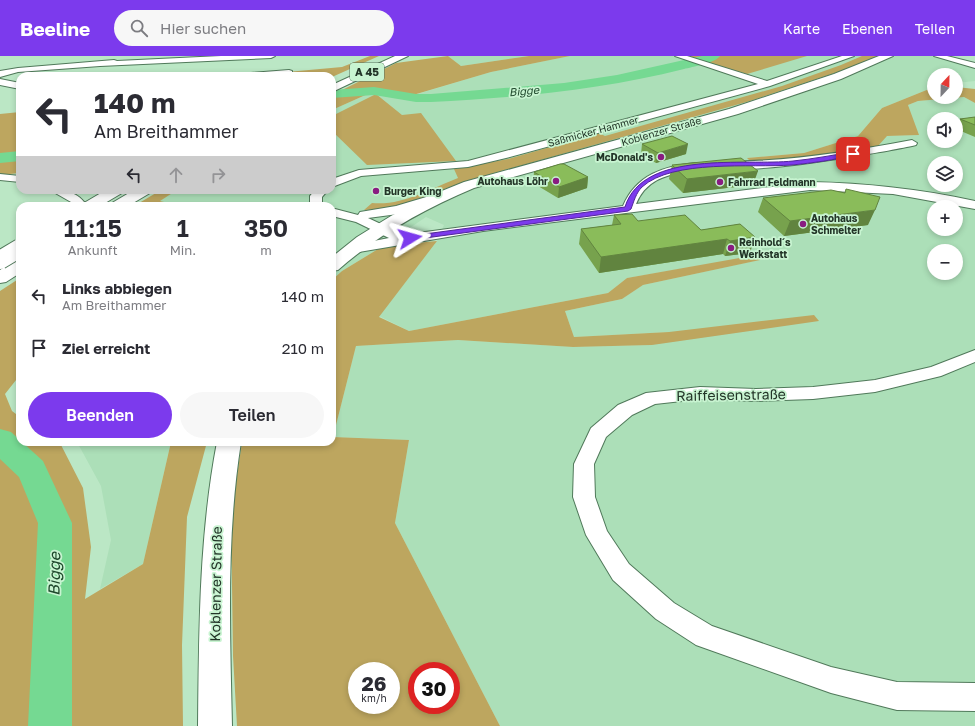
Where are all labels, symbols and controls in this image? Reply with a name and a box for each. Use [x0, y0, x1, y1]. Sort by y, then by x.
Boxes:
search box [114, 10, 394, 46]
text: Beeline [20, 17, 90, 40]
icon: search [128, 17, 150, 39]
text: Hier suchen [160, 19, 246, 37]
text: Karte [783, 20, 820, 37]
text: Ebenen [842, 20, 893, 37]
text: Teilen [915, 20, 955, 37]
road number: A 45 [350, 63, 384, 81]
north arrow [927, 68, 963, 104]
map controls [927, 68, 963, 280]
water label: Bigge [508, 83, 541, 99]
text: 140 m [94, 86, 176, 119]
icon: left [28, 88, 80, 140]
button: sound [927, 112, 963, 148]
street label: Saßmicker Hammer [546, 113, 640, 149]
street label: Koblenzer Straße [620, 114, 702, 148]
text: Am Breithammer [94, 120, 238, 142]
pin [836, 137, 870, 171]
icon: arrive [842, 143, 864, 165]
place label: McDonald's [596, 151, 653, 163]
marker: McDonald's [656, 152, 666, 162]
button: layers [927, 156, 963, 192]
icon: left [123, 164, 145, 186]
icon: ahead [165, 164, 187, 186]
icon: right [207, 164, 229, 186]
place label: Autohaus Löhr [478, 175, 548, 187]
marker: Autohaus Löhr [551, 176, 561, 186]
place label: Fahrrad Feldmann [728, 176, 816, 188]
marker: Fahrrad Feldmann [715, 177, 725, 187]
place label: Burger King [384, 185, 441, 197]
marker: Burger King [371, 186, 381, 196]
button: + [927, 200, 963, 236]
place label: Autohaus Schmelter [811, 212, 861, 236]
text: 11:15 [64, 213, 122, 242]
text: 1 [177, 213, 189, 242]
text: 350 [244, 213, 288, 242]
position arrow [389, 217, 431, 259]
marker: Autohaus Schmelter [798, 219, 808, 229]
place label: Reinhold´s Werkstatt [739, 236, 791, 260]
text: Ankunft [68, 242, 118, 258]
text: Min. [170, 242, 196, 258]
text: m [260, 242, 272, 258]
marker: Reinhold´s Werkstatt [726, 243, 736, 253]
button: − [927, 244, 963, 280]
text: Links abbiegen [62, 279, 172, 297]
icon: left [28, 285, 50, 307]
text: 140 m [281, 287, 324, 305]
text: Am Breithammer [62, 297, 166, 313]
icon: arrive [28, 337, 50, 359]
text: Ziel erreicht [62, 339, 150, 357]
text: 210 m [282, 339, 324, 357]
street label: Raiffeisenstraße [676, 385, 786, 404]
button: Beenden [28, 392, 172, 438]
button: Teilen [180, 392, 324, 438]
street label: Koblenzer Straße [206, 526, 225, 642]
water label: Bigge [44, 550, 64, 596]
speed limit sign: 30 [408, 662, 460, 714]
text: 26 [362, 671, 386, 695]
text: km/h [361, 692, 387, 704]

